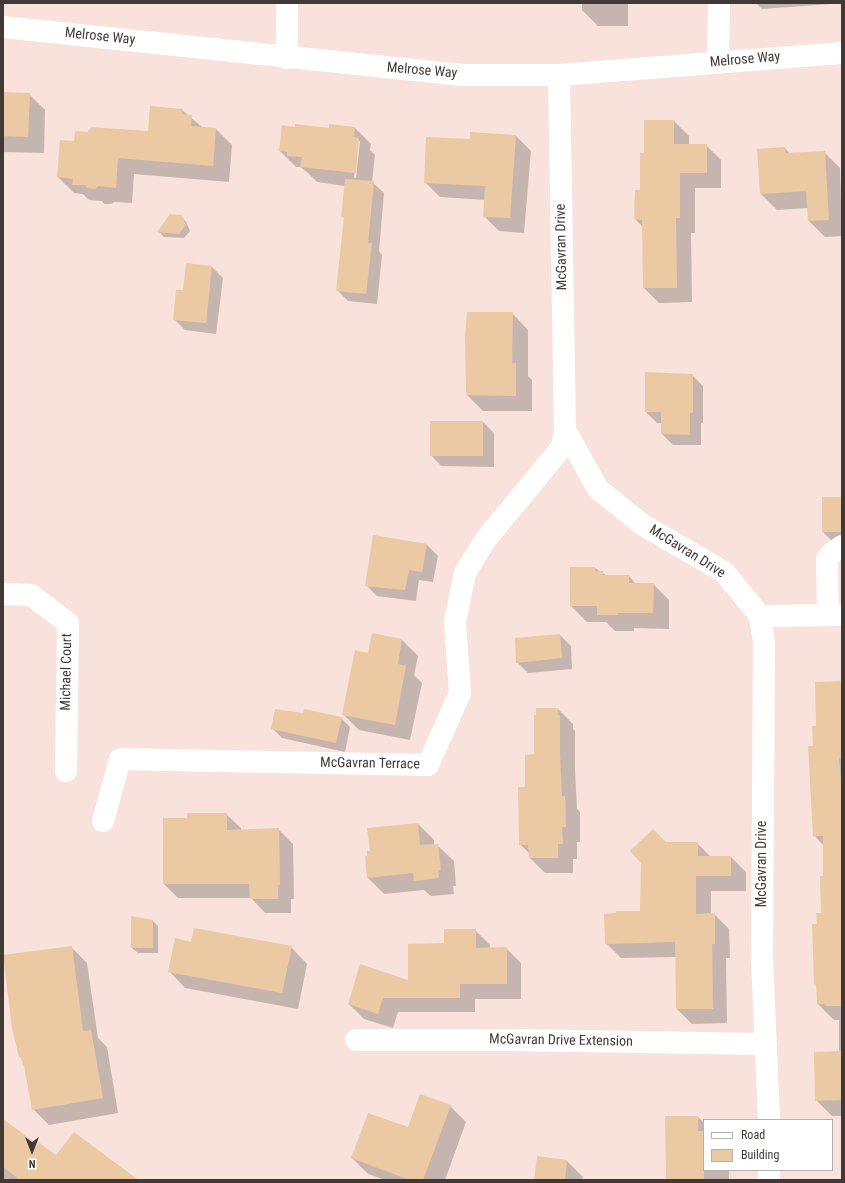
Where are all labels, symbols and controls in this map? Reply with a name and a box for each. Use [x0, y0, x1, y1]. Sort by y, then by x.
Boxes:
street label: Melrose Way [64, 25, 136, 49]
street label: Melrose Way [709, 49, 781, 71]
street label: Melrose Way [386, 60, 458, 82]
street label: McGavran Drive [553, 204, 571, 290]
street label: McGavran Drive [646, 522, 728, 582]
street label: Michael Court [58, 633, 76, 711]
street label: McGavran Terrace [320, 755, 420, 773]
street label: McGavran Drive [754, 821, 770, 907]
street label: McGavran Drive Extension [489, 1031, 633, 1051]
legend [703, 1119, 833, 1171]
text: Road [741, 1128, 765, 1142]
north arrow [12, 1131, 52, 1171]
text: Building [741, 1148, 779, 1162]
text: N [29, 1157, 35, 1170]

